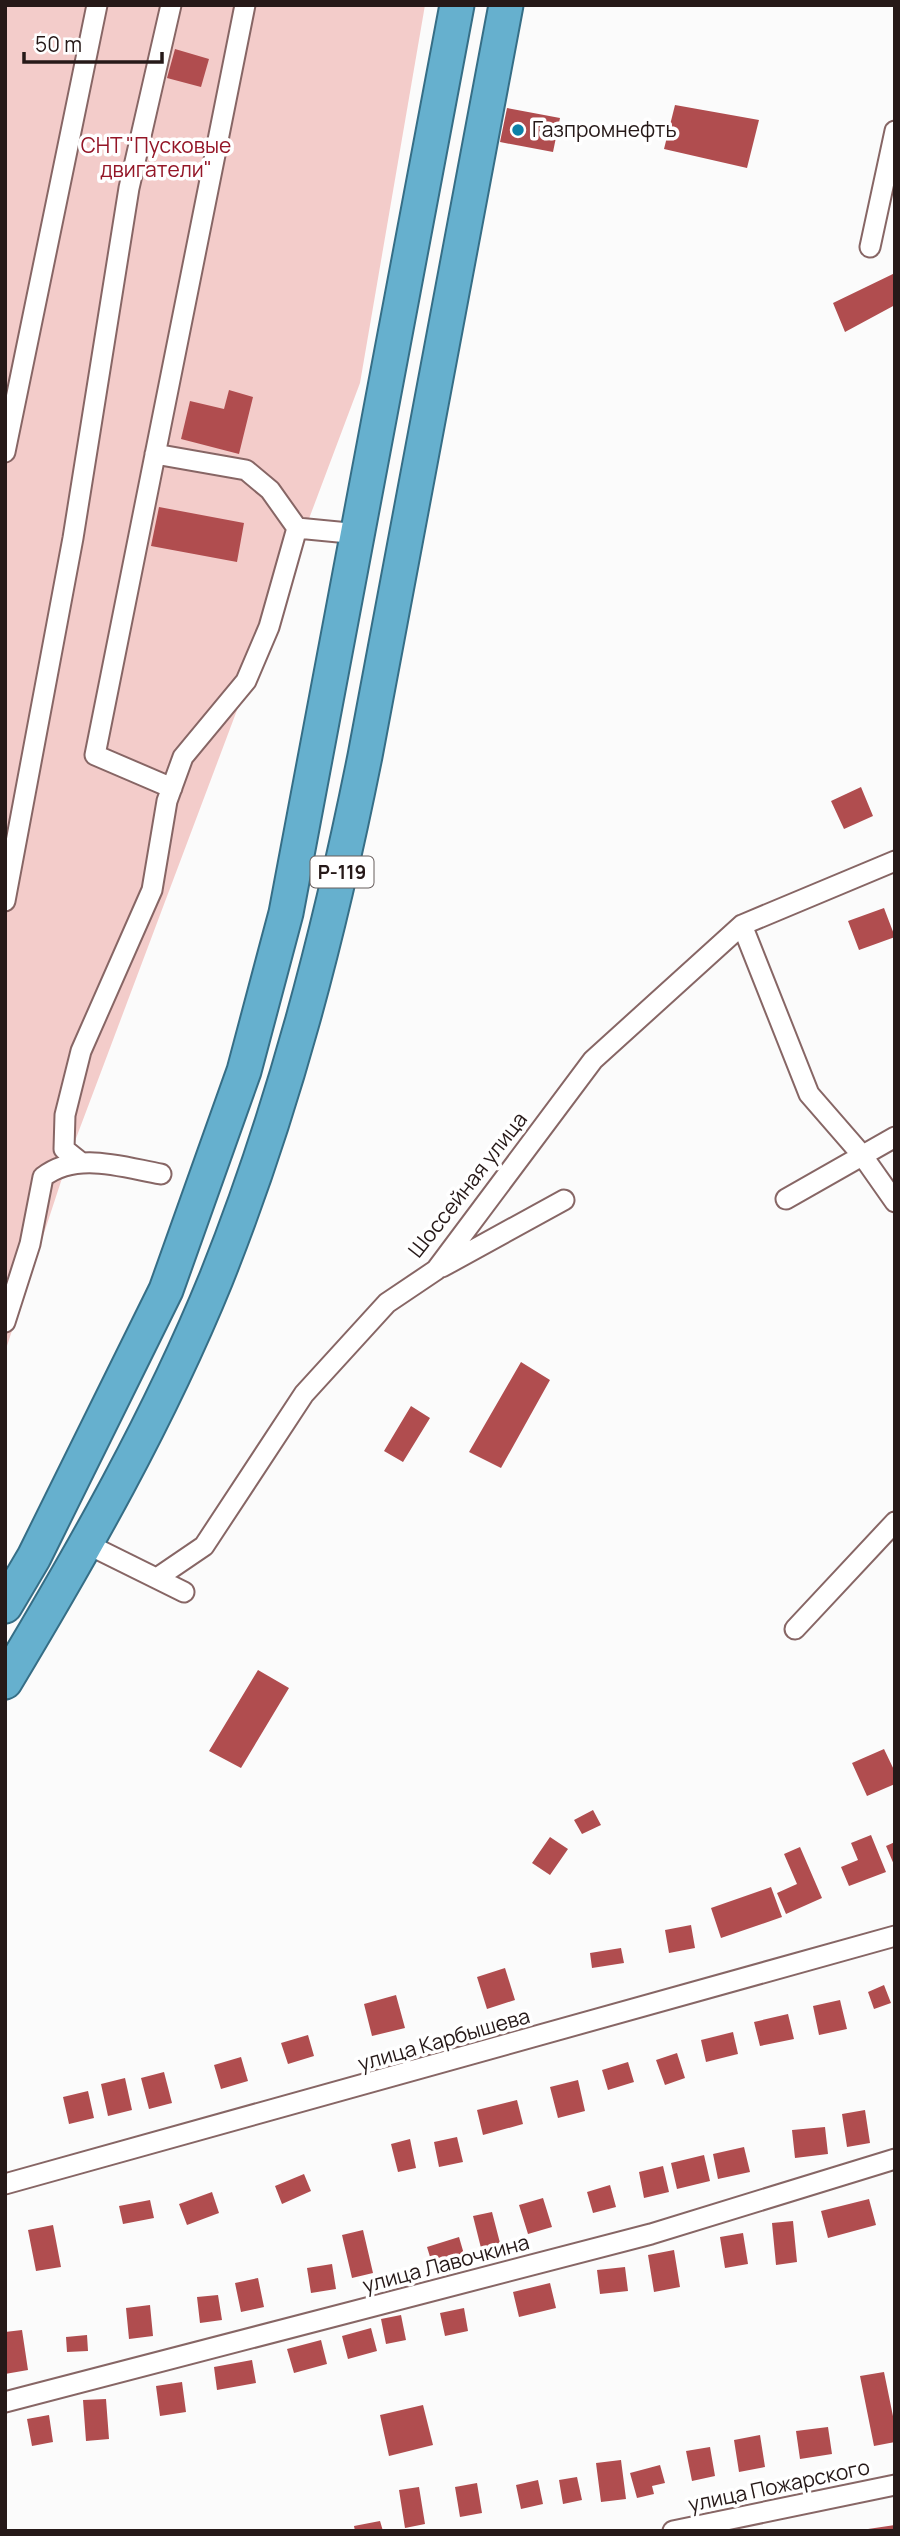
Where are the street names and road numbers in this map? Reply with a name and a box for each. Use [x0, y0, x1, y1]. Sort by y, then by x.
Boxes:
road number: Р-119 [310, 856, 374, 888]
street label: Шоссейная улица [401, 1106, 533, 1263]
street label: улица Карбышева [355, 2001, 533, 2077]
street label: улица Лавочкина [359, 2227, 532, 2299]
street label: улица Пожарского [685, 2452, 872, 2518]

